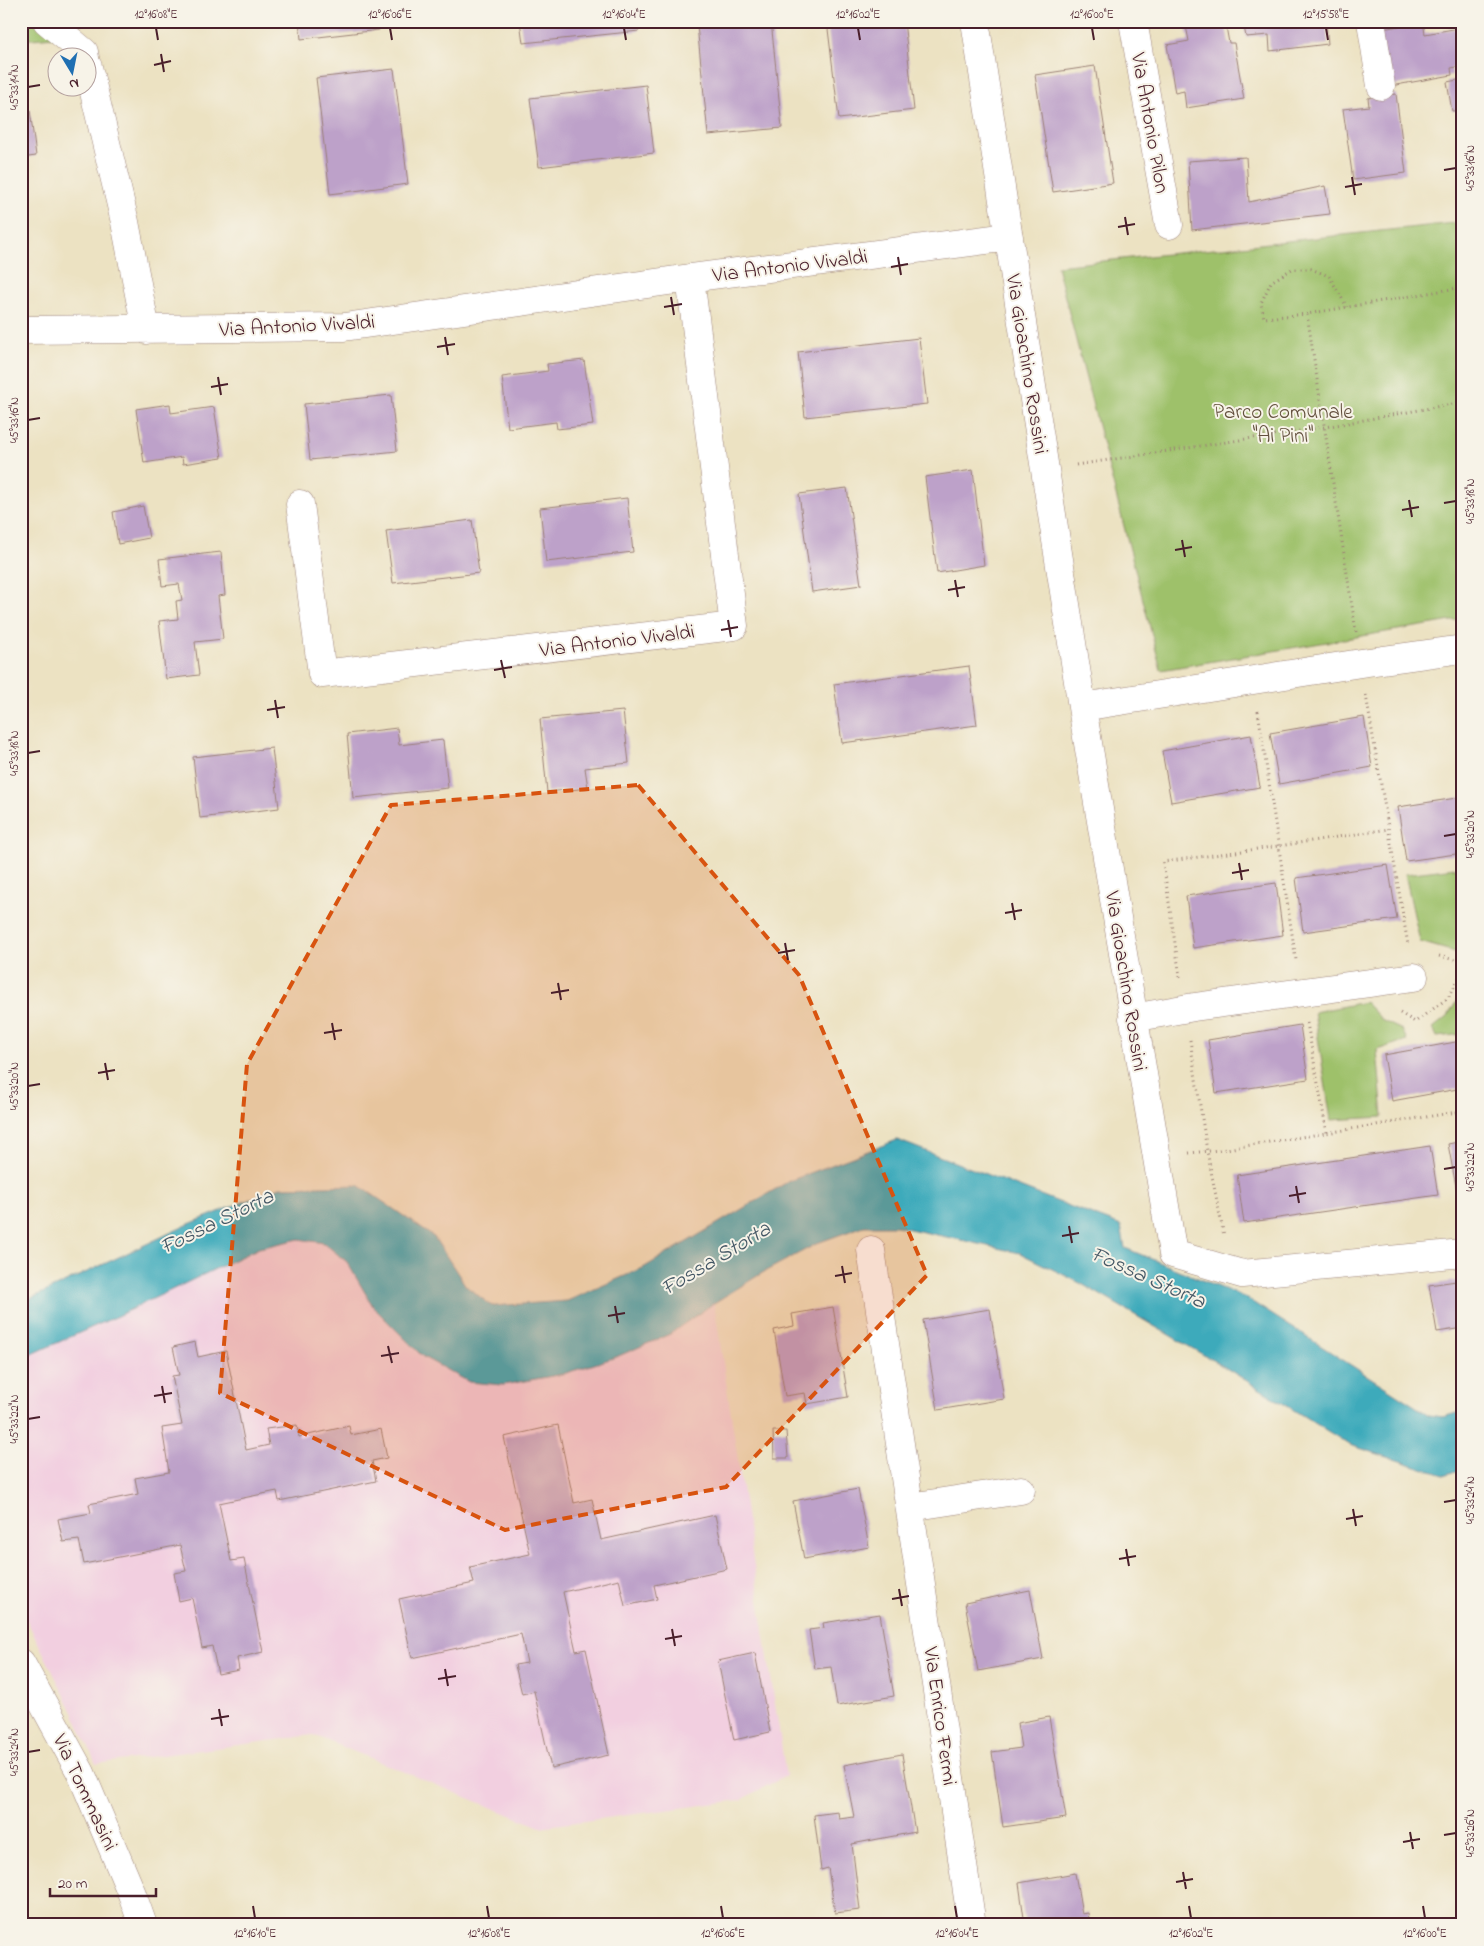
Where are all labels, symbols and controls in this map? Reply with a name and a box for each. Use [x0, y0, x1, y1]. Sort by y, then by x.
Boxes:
text: 12°16'08"E [134, 6, 178, 24]
text: 12°16'06"E [368, 6, 412, 24]
text: 12°16'04"E [602, 6, 646, 24]
text: 12°16'02"E [836, 6, 880, 24]
text: 12°16'00"E [1070, 6, 1114, 24]
text: 12°15'58"E [1303, 6, 1349, 24]
north arrow [48, 48, 98, 98]
street label: Via Antonio Pilon [1122, 50, 1176, 196]
text: 45°33'14"N [6, 64, 24, 110]
text: N [68, 72, 80, 94]
text: 45°33'16"N [1462, 145, 1480, 191]
street label: Via Antonio Vivaldi [710, 243, 870, 292]
street label: Via Gioachino Rossini [997, 271, 1055, 457]
street label: Via Antonio Vivaldi [217, 308, 376, 346]
text: 45°33'16"N [6, 397, 24, 443]
park label: Parco Comunale "Ai Pini" [1213, 398, 1353, 452]
text: 45°33'18"N [1462, 478, 1480, 524]
street label: Via Antonio Vivaldi [537, 618, 697, 667]
text: 45°33'18"N [6, 730, 24, 776]
text: 45°33'20"N [1462, 810, 1480, 858]
street label: Via Gioachino Rossini [1096, 888, 1154, 1074]
text: 45°33'20"N [6, 1062, 24, 1110]
text: 45°33'22"N [1462, 1142, 1480, 1192]
water label: Fossa Storta [155, 1181, 280, 1264]
water label: Fossa Storta [656, 1214, 778, 1305]
water label: Fossa Storta [1085, 1239, 1211, 1319]
text: 45°33'22"N [6, 1394, 24, 1444]
text: 45°33'24"N [1462, 1476, 1480, 1524]
street label: Via Enrico Fermi [914, 1644, 964, 1788]
text: 45°33'24"N [6, 1728, 24, 1776]
street label: Via Tommasini [44, 1729, 124, 1856]
text: 45°33'26"N [1462, 1809, 1480, 1857]
scale bar [50, 1866, 156, 1898]
text: 20 m [58, 1873, 88, 1895]
text: 12°16'10"E [234, 1925, 276, 1943]
text: 12°16'08"E [467, 1925, 511, 1943]
text: 12°16'06"E [701, 1925, 745, 1943]
text: 12°16'04"E [935, 1925, 979, 1943]
text: 12°16'02"E [1169, 1925, 1213, 1943]
text: 12°16'00"E [1403, 1925, 1447, 1943]

